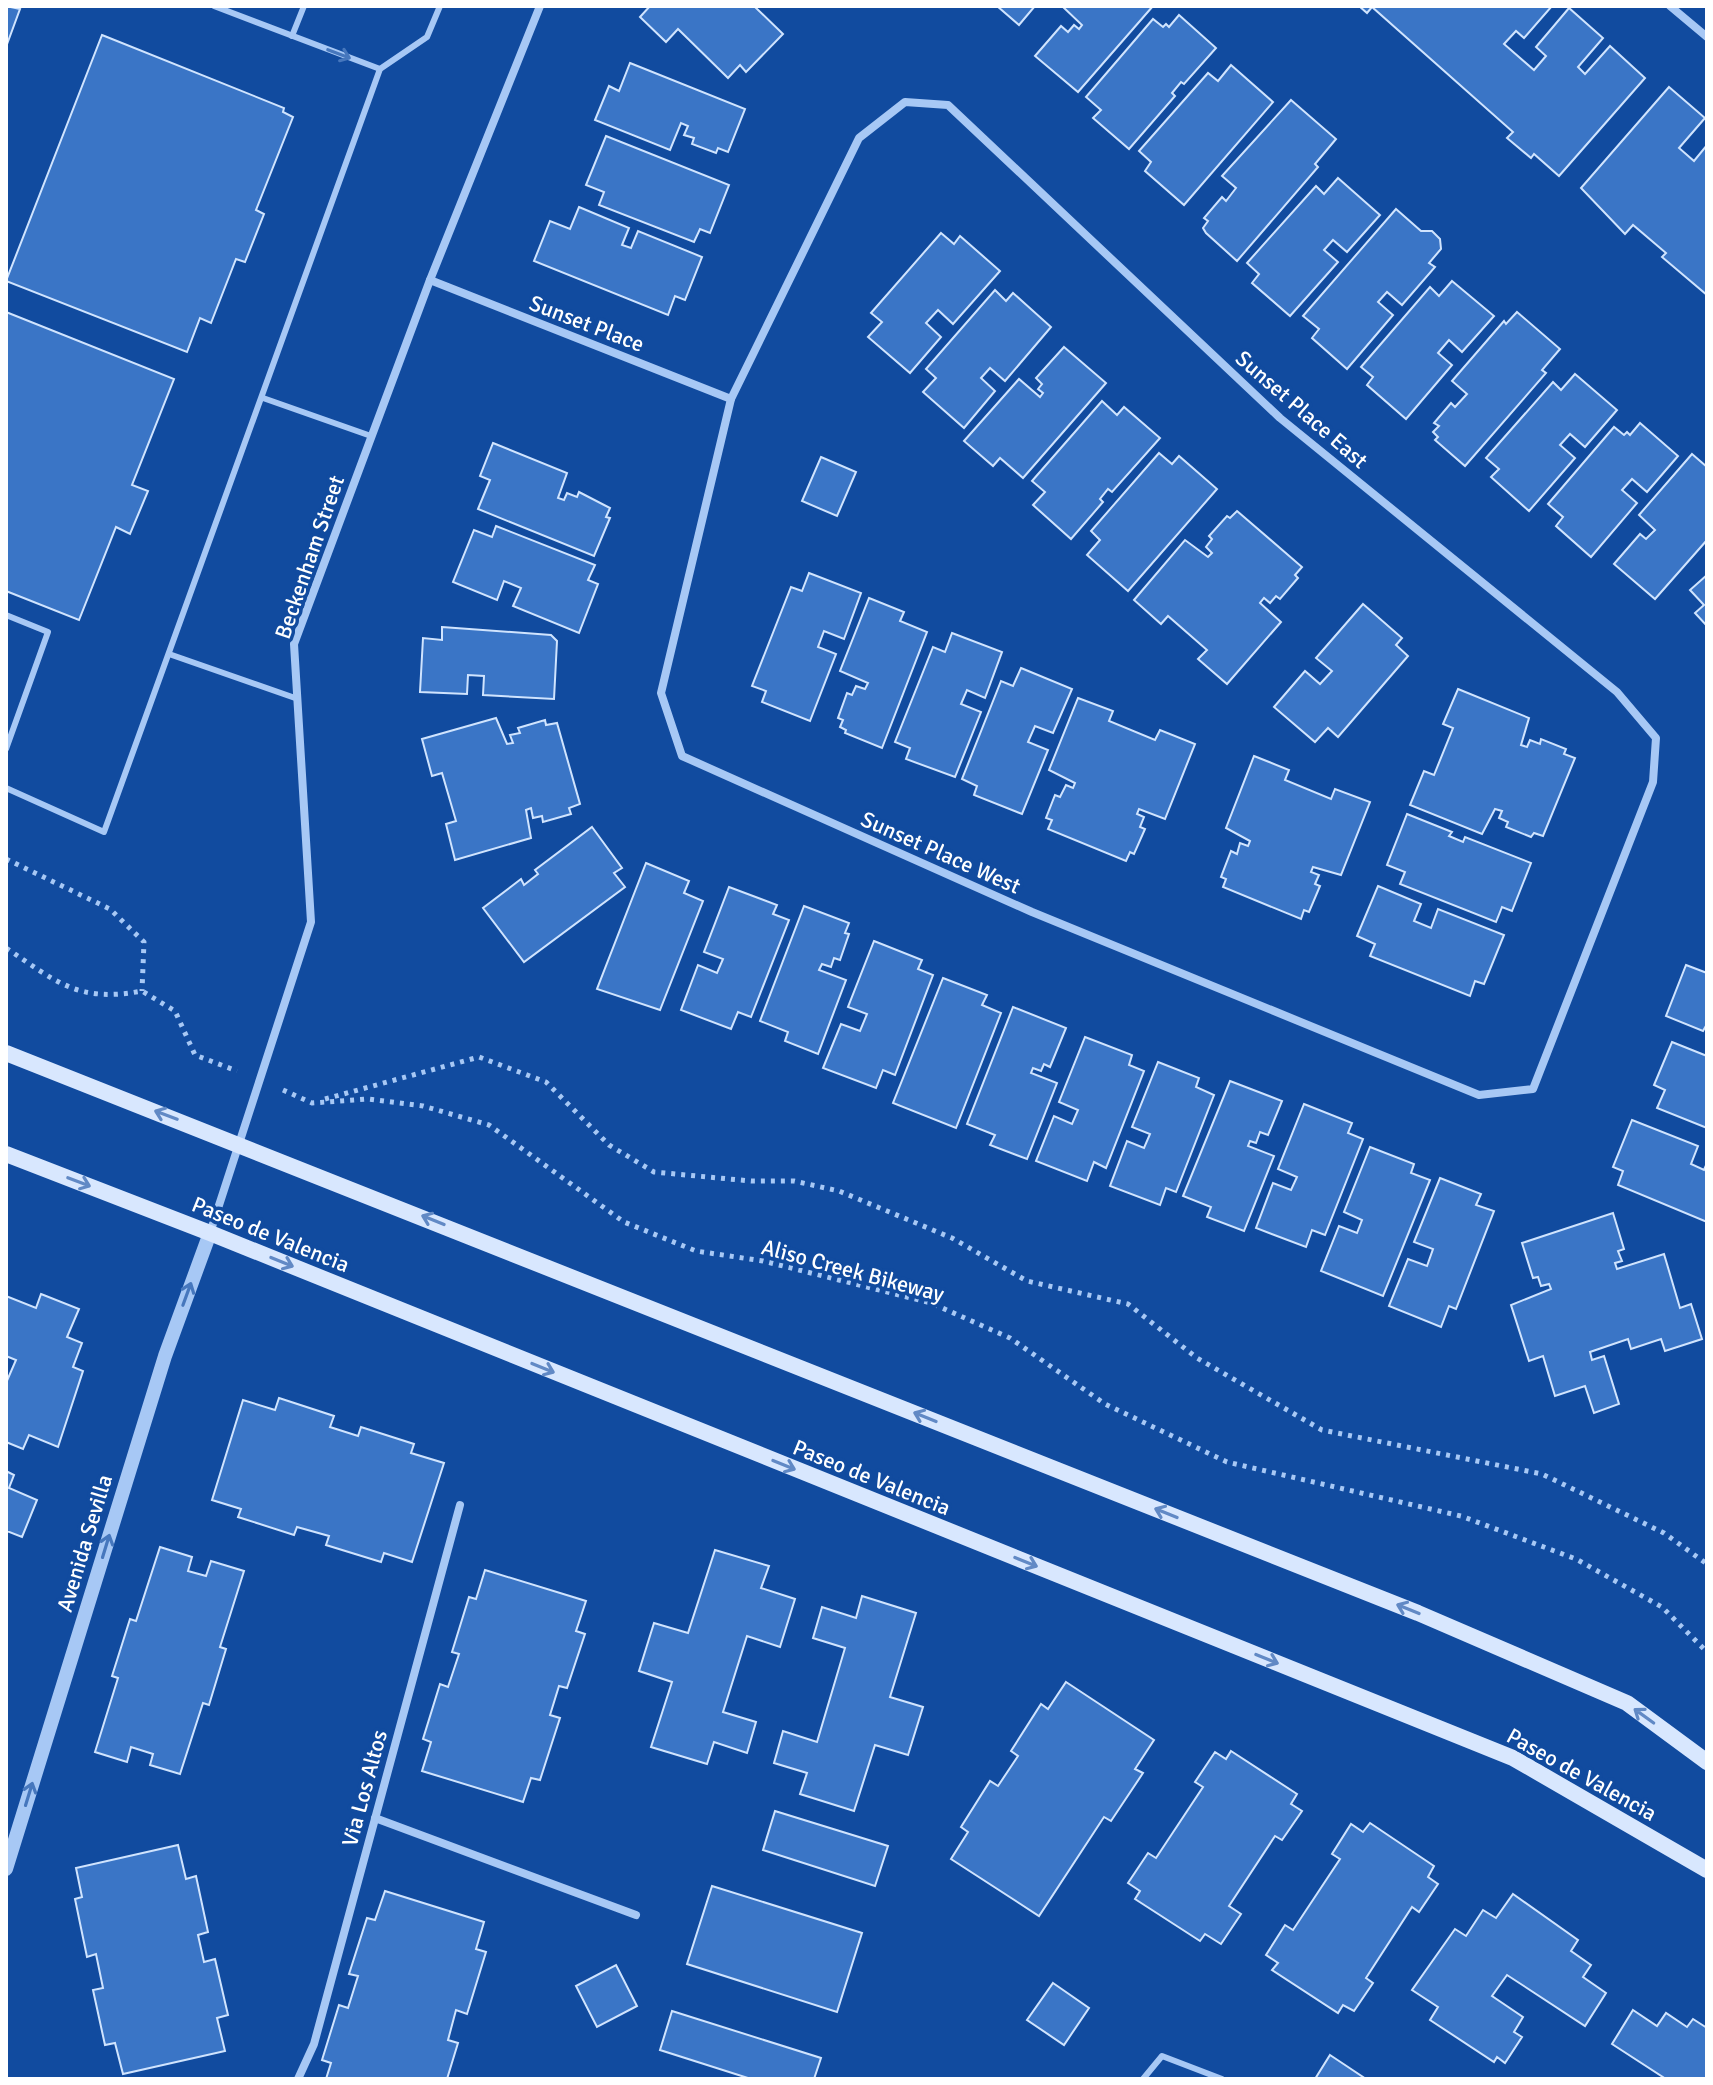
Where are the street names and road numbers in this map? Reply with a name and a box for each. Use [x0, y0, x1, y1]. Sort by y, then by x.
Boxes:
street label: Sunset Place [526, 289, 648, 358]
street label: Sunset Place East [1230, 345, 1374, 474]
street label: Beckenham Street [269, 472, 350, 642]
street label: Sunset Place West [857, 805, 1025, 900]
street label: Paseo de Valencia [188, 1191, 354, 1278]
street label: Aliso Creek Bikeway [759, 1233, 948, 1308]
street label: Paseo de Valencia [789, 1434, 955, 1521]
street label: Avenida Sevilla [51, 1471, 118, 1615]
street label: Paseo de Valencia [1502, 1722, 1662, 1827]
street label: Via Los Altos [336, 1727, 393, 1849]

